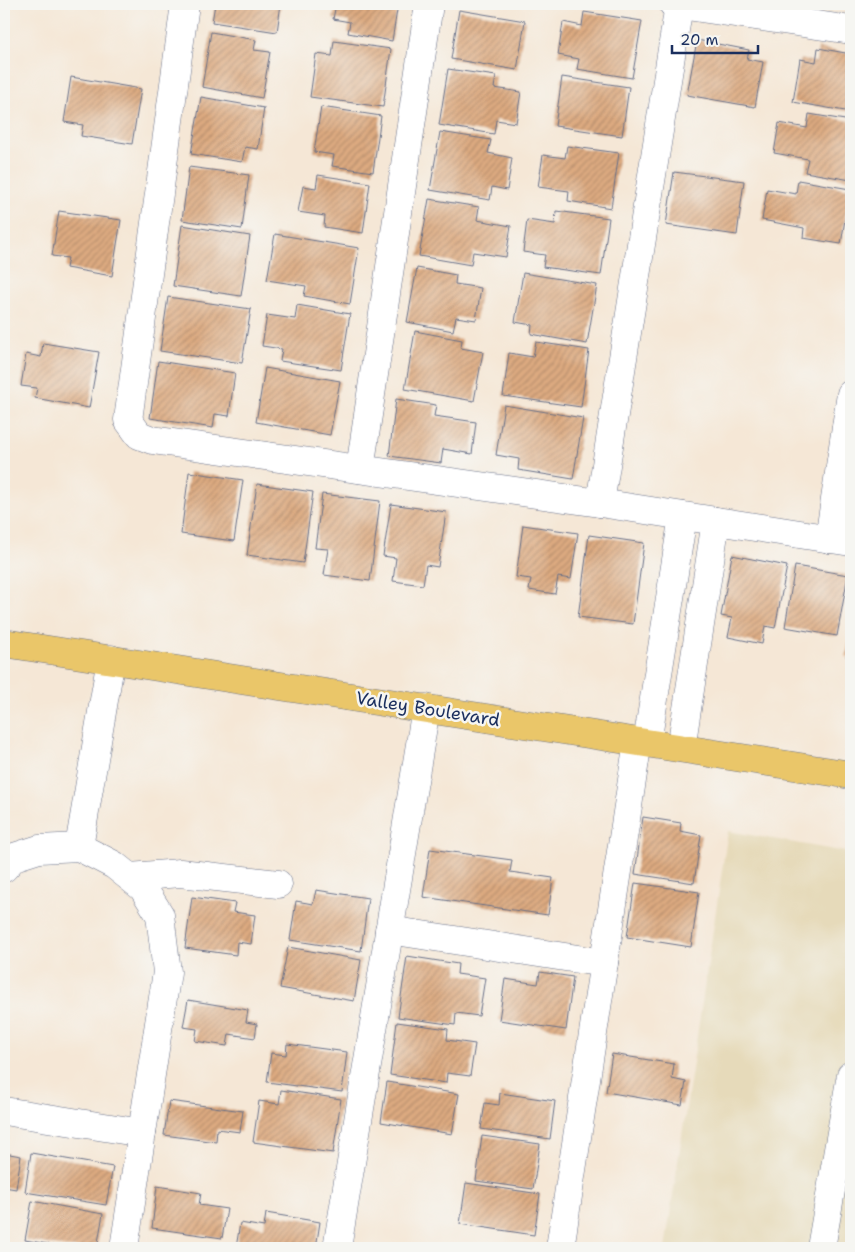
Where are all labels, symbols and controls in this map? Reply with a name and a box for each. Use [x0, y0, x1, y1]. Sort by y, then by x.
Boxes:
scale bar [672, 22, 759, 54]
text: 20 m [680, 30, 719, 50]
street label: Valley Boulevard [354, 686, 502, 732]

